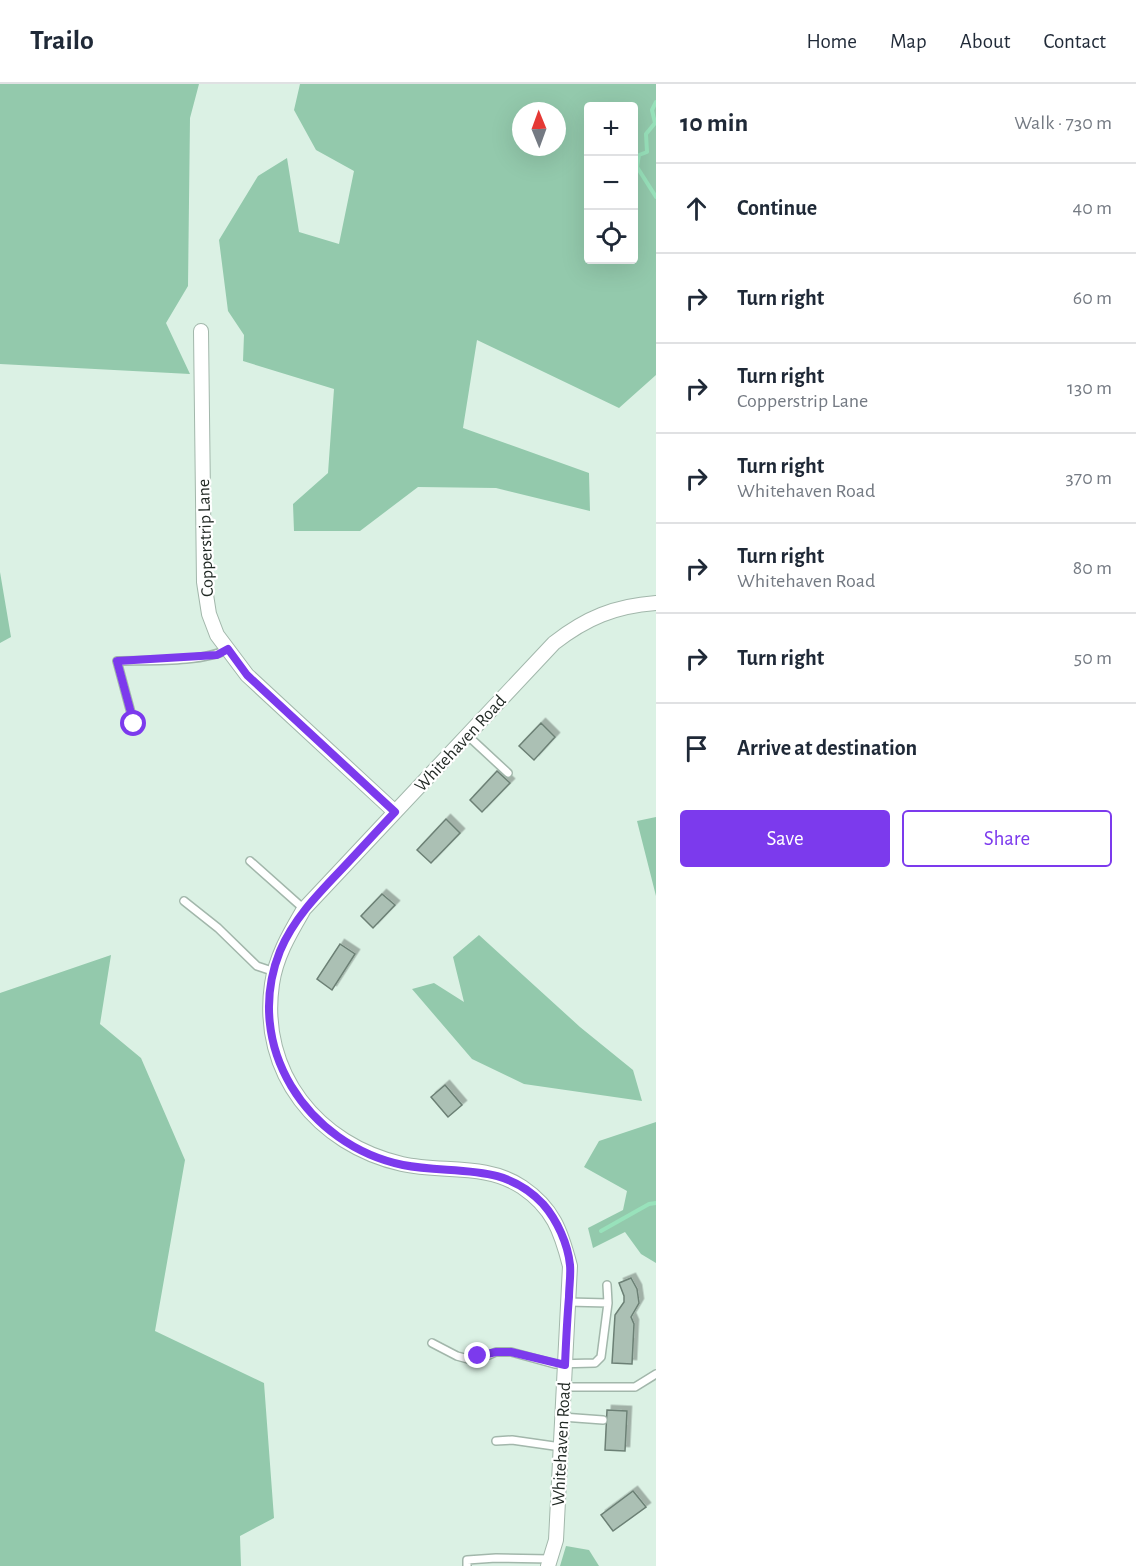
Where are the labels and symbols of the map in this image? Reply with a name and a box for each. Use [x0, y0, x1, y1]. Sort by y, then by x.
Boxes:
north arrow [512, 102, 566, 156]
street label: Copperstrip Lane [195, 479, 217, 597]
street label: Whitehaven Road [412, 692, 510, 795]
route start [120, 710, 146, 736]
route end [464, 1342, 490, 1368]
street label: Whitehaven Road [550, 1381, 574, 1507]

